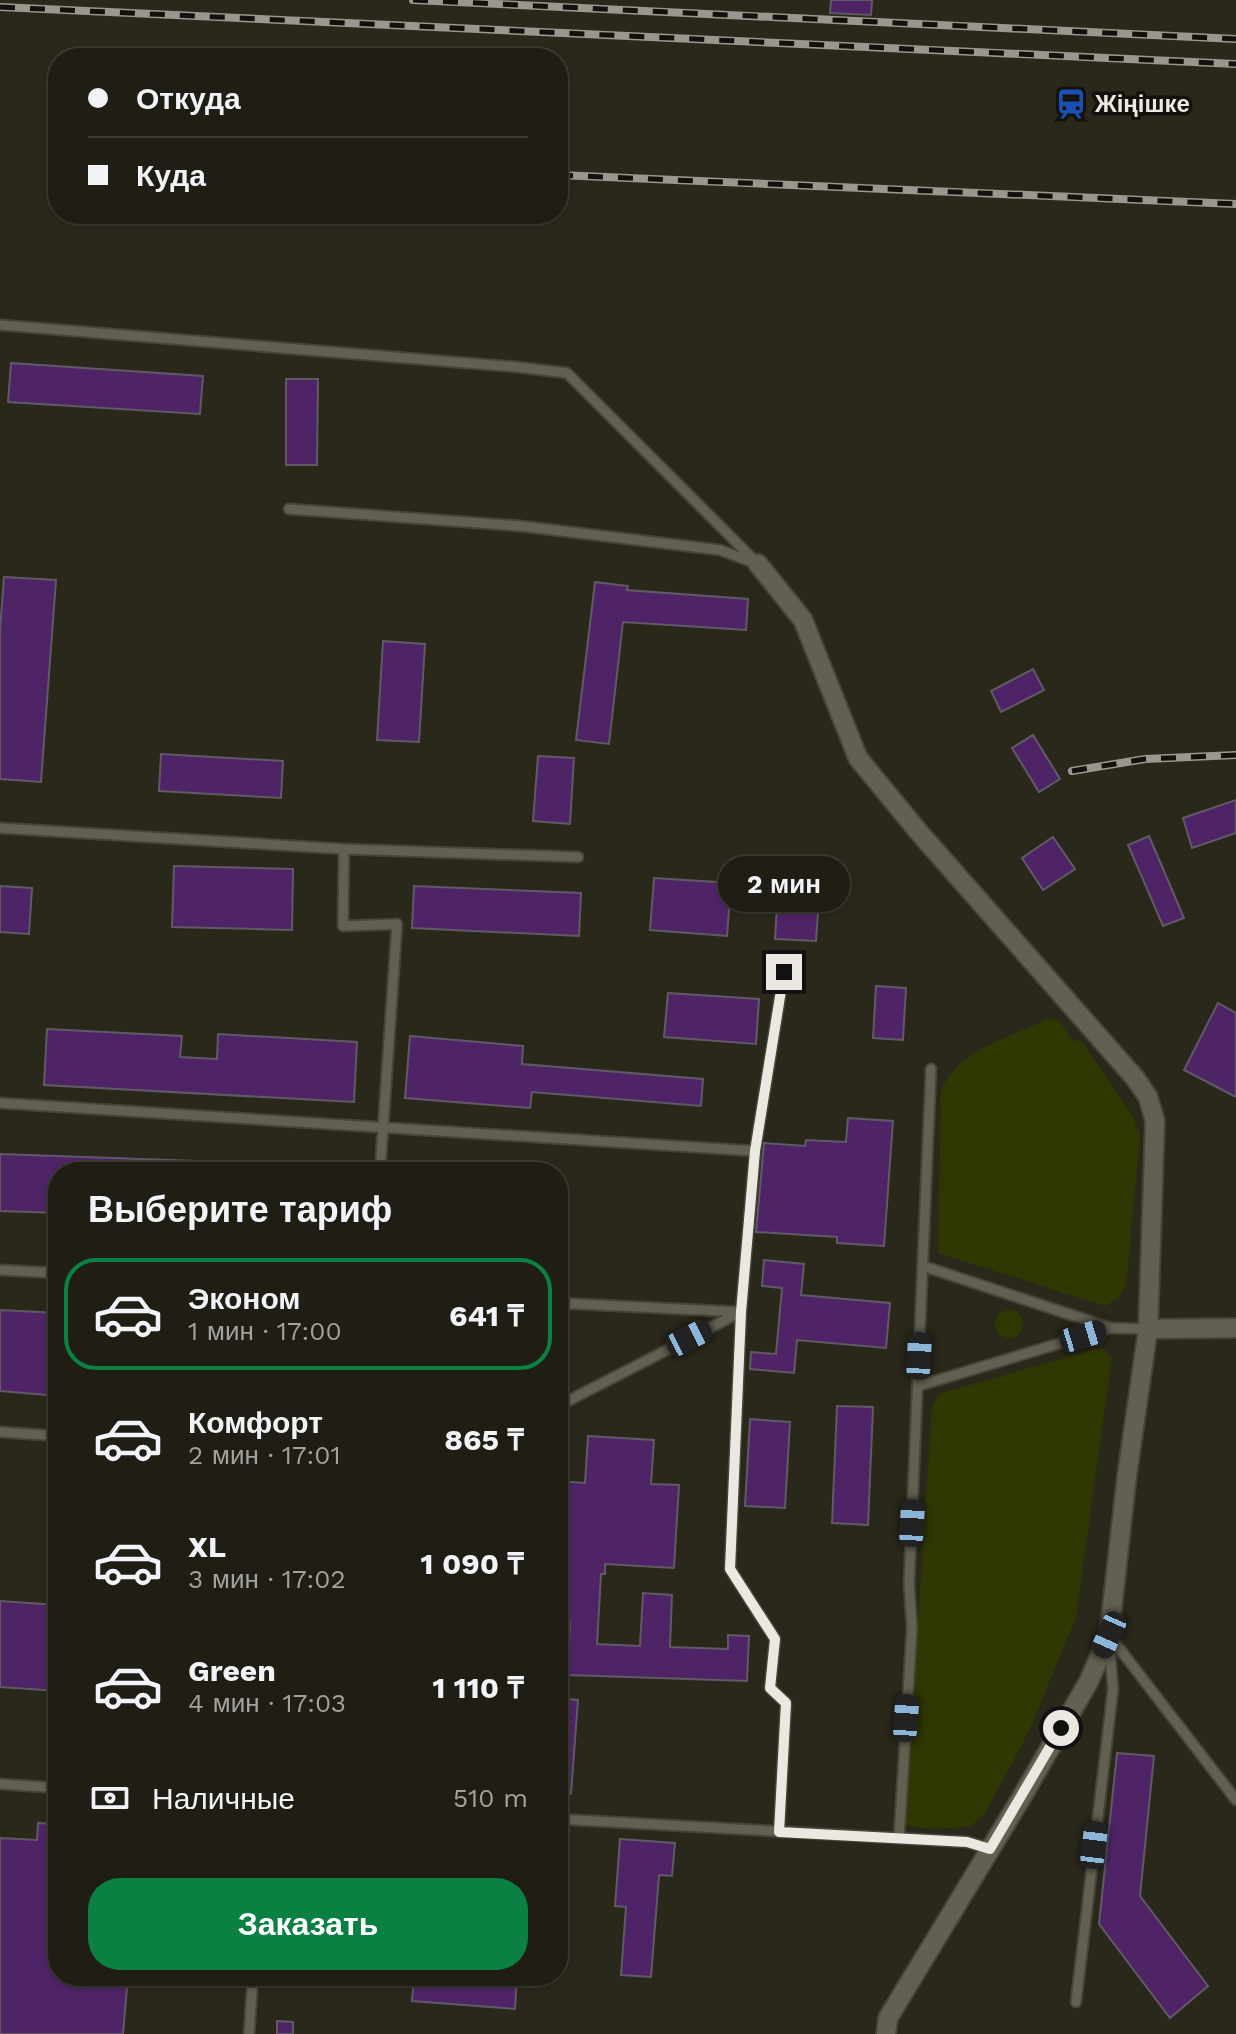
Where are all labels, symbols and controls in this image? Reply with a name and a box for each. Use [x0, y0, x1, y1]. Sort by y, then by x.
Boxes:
text: Откуда [136, 81, 241, 116]
station icon: Жіңішке [1054, 87, 1088, 121]
place label: Жіңішке [1094, 90, 1190, 118]
text: Куда [136, 158, 206, 193]
callout: 2 мин [718, 856, 850, 912]
text: 2 мин [747, 869, 821, 899]
route end [766, 954, 802, 990]
text: Выберите тариф [88, 1189, 392, 1231]
icon: car [92, 1278, 164, 1350]
text: Эконом [188, 1281, 301, 1316]
text: 641 ₸ [449, 1298, 524, 1333]
text: 1 мин · 17:00 [188, 1316, 342, 1346]
car [662, 1316, 716, 1360]
car [1057, 1318, 1109, 1354]
car [906, 1331, 932, 1381]
icon: car [92, 1402, 164, 1474]
text: Комфорт [188, 1405, 323, 1440]
text: 865 ₸ [444, 1422, 524, 1457]
text: 2 мин · 17:01 [188, 1440, 341, 1470]
car [899, 1498, 925, 1548]
icon: car [92, 1526, 164, 1598]
text: XL [188, 1529, 226, 1564]
text: 1 090 ₸ [420, 1546, 524, 1581]
text: 3 мин · 17:02 [188, 1564, 346, 1594]
car [1088, 1608, 1130, 1662]
icon: car [92, 1650, 164, 1722]
text: Green [188, 1653, 276, 1688]
text: 1 110 ₸ [433, 1670, 524, 1705]
text: 4 мин · 17:03 [188, 1688, 346, 1718]
car [892, 1693, 920, 1743]
route start [1043, 1710, 1079, 1746]
icon: cash [88, 1776, 132, 1820]
text: Наличные [152, 1781, 295, 1816]
text: 510 m [453, 1783, 528, 1813]
car [1079, 1820, 1109, 1870]
button: Заказать [88, 1878, 528, 1970]

